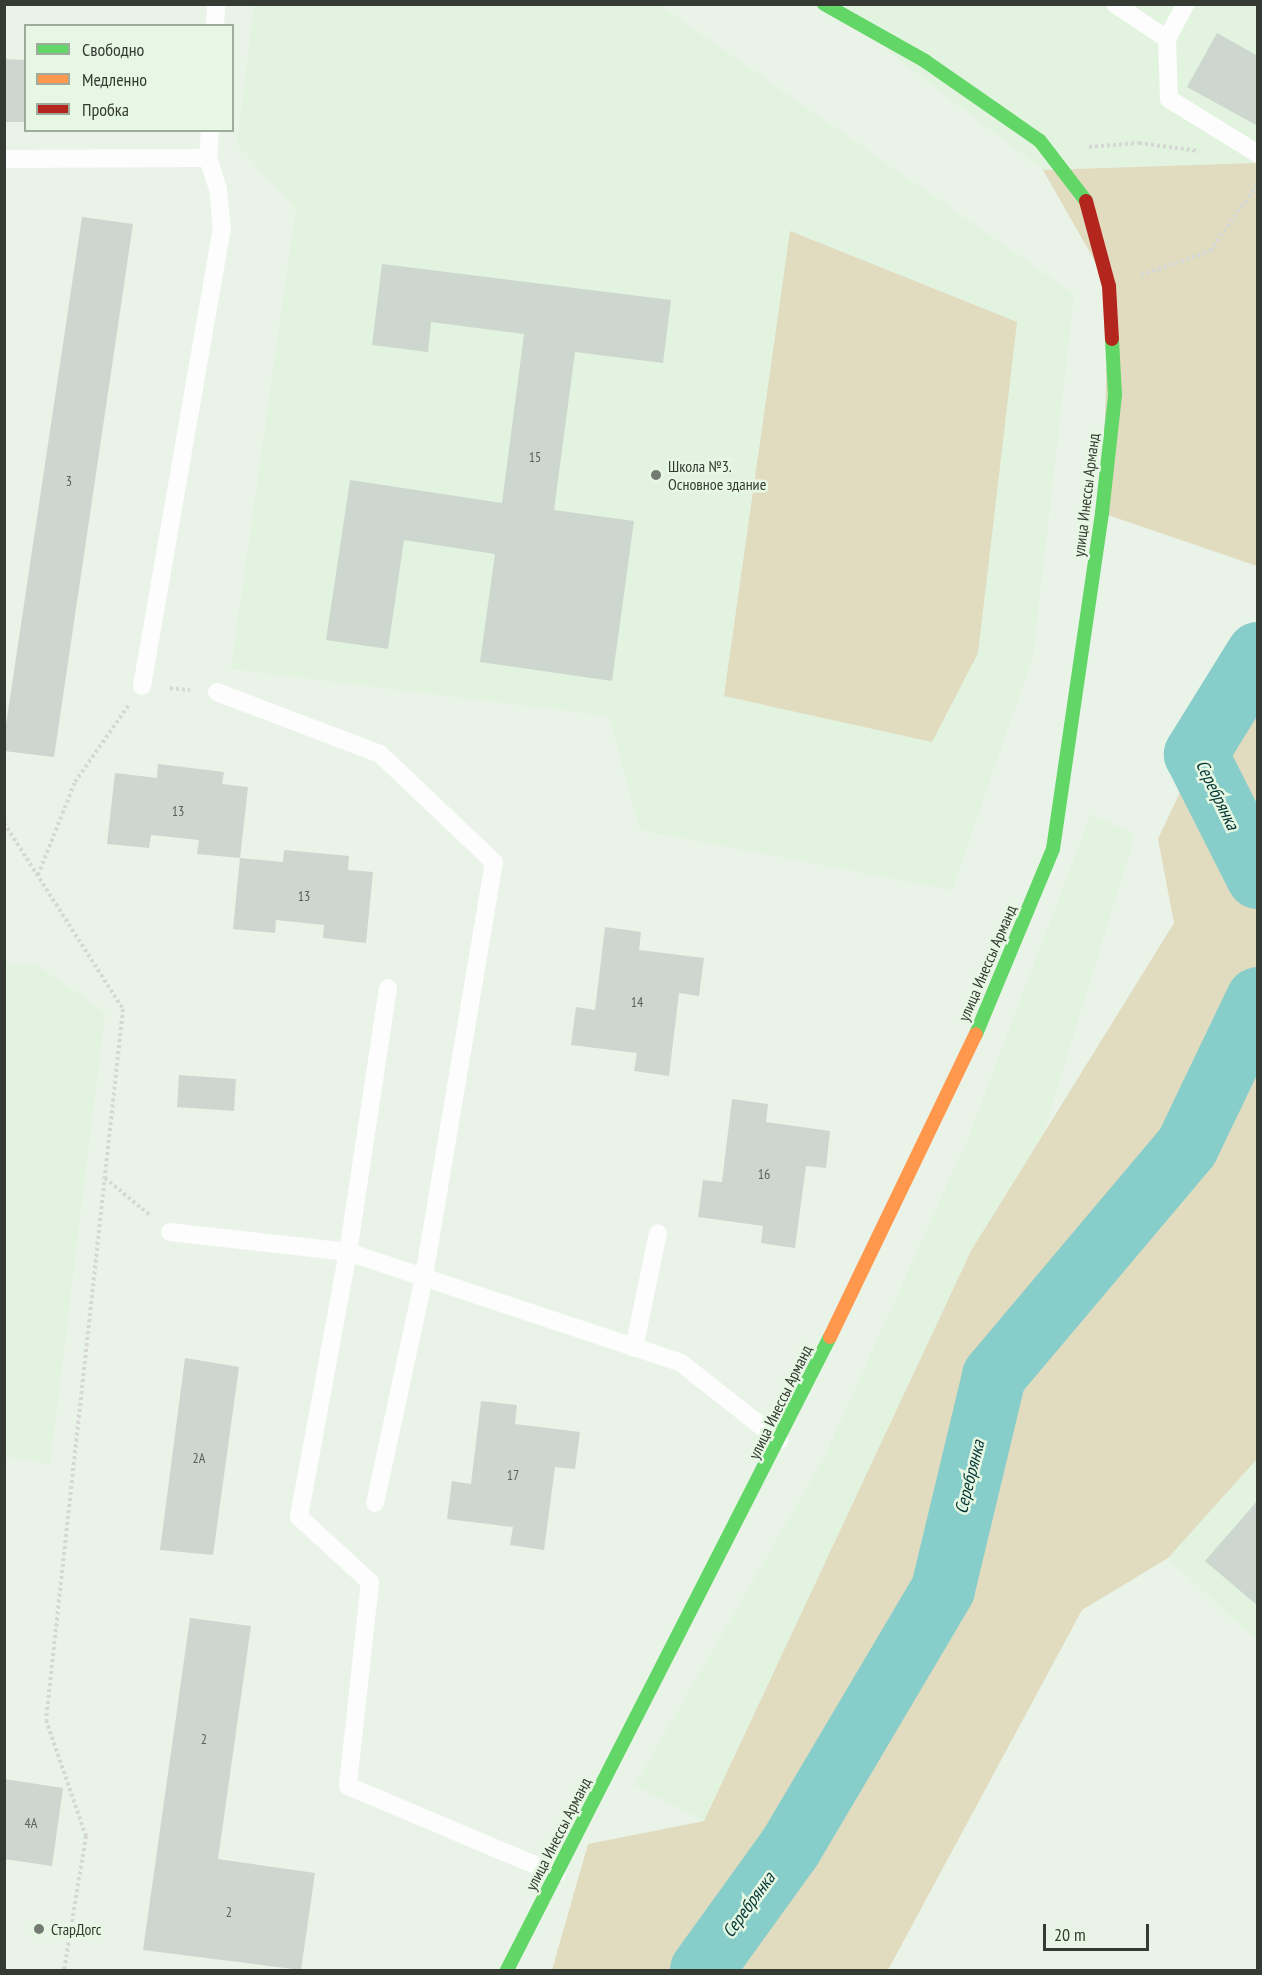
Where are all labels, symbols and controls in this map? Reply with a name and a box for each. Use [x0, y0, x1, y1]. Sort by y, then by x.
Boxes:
legend [24, 24, 234, 132]
text: Свободно [82, 38, 144, 61]
text: Медленно [82, 68, 147, 91]
text: Пробка [82, 98, 129, 121]
street label: улица Инессы Арманд [1069, 432, 1103, 558]
house number: 15 [529, 449, 541, 465]
place label: Школа №3. Основное здание [668, 456, 766, 494]
marker: Школа №3. Основное здание [649, 468, 663, 482]
house number: 3 [66, 473, 72, 489]
water label: Серебрянка [1191, 757, 1243, 833]
house number: 13 [172, 803, 184, 819]
house number: 13 [298, 888, 310, 904]
street label: улица Инессы Арманд [954, 902, 1020, 1024]
house number: 14 [631, 994, 643, 1010]
house number: 16 [758, 1166, 770, 1182]
street label: улица Инессы Арманд [744, 1342, 816, 1462]
water label: Серебрянка [950, 1438, 990, 1516]
house number: 2А [193, 1450, 205, 1466]
house number: 17 [507, 1467, 519, 1483]
house number: 2 [201, 1731, 207, 1747]
street label: улица Инессы Арманд [521, 1774, 595, 1894]
house number: 4А [25, 1815, 37, 1831]
water label: Серебрянка [718, 1868, 780, 1942]
house number: 2 [226, 1904, 232, 1920]
scale bar [1046, 1912, 1152, 1950]
place label: СтарДогс [51, 1919, 102, 1939]
marker: СтарДогс [32, 1922, 46, 1936]
text: 20 m [1054, 1923, 1086, 1946]

